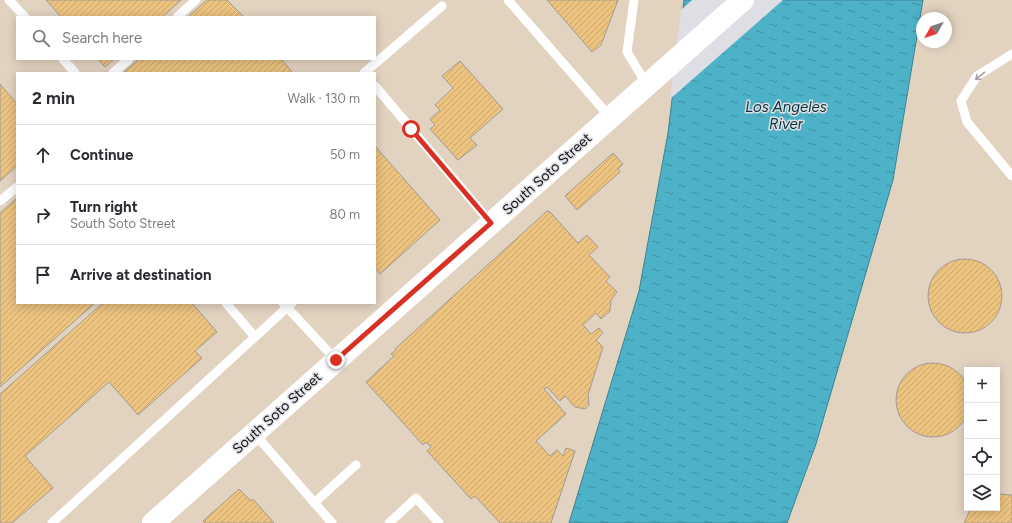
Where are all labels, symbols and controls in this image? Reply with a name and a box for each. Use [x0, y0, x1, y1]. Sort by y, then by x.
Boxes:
north arrow [916, 12, 952, 48]
search box [16, 16, 376, 60]
icon: search [30, 27, 52, 49]
text: Search here [62, 29, 142, 47]
one-way arrow [975, 71, 985, 80]
text: 2 min [32, 88, 75, 108]
text: Walk · 130 m [287, 91, 360, 106]
water label: Los Angeles River [745, 98, 827, 133]
route start [402, 120, 420, 138]
street label: South Soto Street [499, 130, 595, 218]
icon: ahead [32, 144, 54, 166]
text: Continue [70, 146, 133, 164]
text: 50 m [330, 147, 360, 162]
text: Turn right [70, 198, 138, 216]
icon: right [32, 204, 54, 226]
text: 80 m [329, 207, 360, 222]
text: South Soto Street [70, 216, 176, 231]
icon: arrive [32, 264, 54, 286]
text: Arrive at destination [70, 266, 211, 284]
route end [327, 351, 345, 369]
map controls [964, 367, 1000, 511]
button: + [964, 367, 1000, 403]
street label: South Soto Street [229, 369, 325, 457]
button: − [964, 403, 1000, 439]
button: locate [964, 439, 1000, 475]
button: layers [964, 475, 1000, 511]

